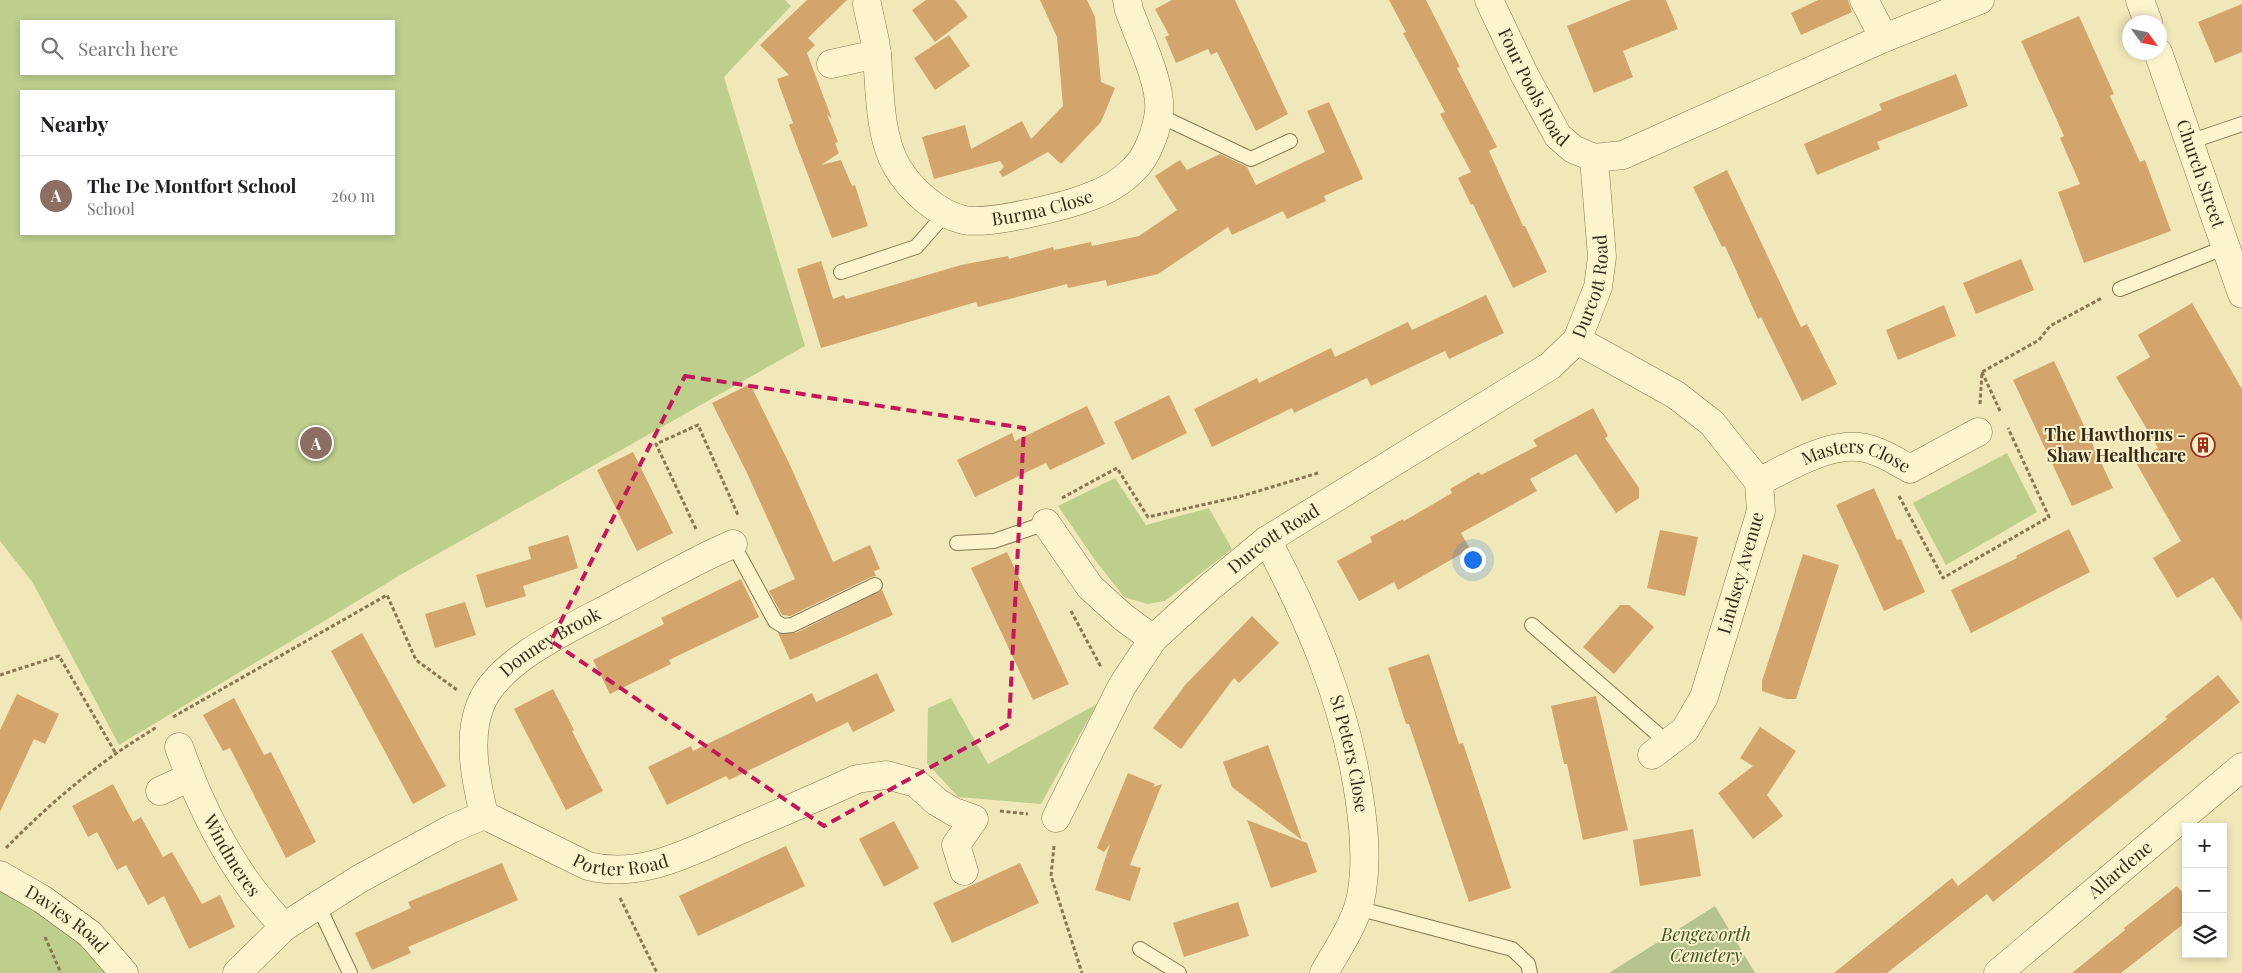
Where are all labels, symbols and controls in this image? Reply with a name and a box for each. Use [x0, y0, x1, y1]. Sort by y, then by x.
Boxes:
north arrow [2122, 15, 2167, 60]
search box [20, 20, 395, 75]
street label: Four Pools Road [1493, 24, 1575, 152]
icon: search [38, 34, 66, 62]
text: Search here [78, 35, 178, 61]
text: Nearby [40, 109, 109, 137]
street label: Church Street [2171, 116, 2231, 232]
text: The De Montfort School [87, 172, 296, 198]
street label: Burma Close [990, 184, 1096, 231]
text: A [51, 185, 61, 206]
text: 260 m [331, 185, 375, 206]
text: School [87, 198, 135, 219]
street label: Durcott Road [1566, 233, 1613, 341]
place label: The Hawthorns - Shaw Healthcare [2044, 422, 2186, 467]
pin: A [300, 424, 332, 462]
building icon: The Hawthorns - Shaw Healthcare [2190, 432, 2216, 458]
street label: Masters Close [1797, 434, 1915, 478]
street label: Durcott Road [1222, 497, 1324, 579]
street label: Lindsey Avenue [1711, 509, 1769, 637]
your location [1460, 547, 1486, 573]
street label: Donney Brook [494, 601, 605, 682]
street label: St Peters Close [1325, 691, 1374, 814]
street label: Windmeres [198, 809, 266, 901]
map controls [2182, 823, 2227, 958]
button: + [2182, 823, 2227, 868]
street label: Allardene [2081, 835, 2157, 904]
street label: Porter Road [569, 847, 672, 881]
button: − [2182, 868, 2227, 913]
street label: Davies Road [21, 879, 114, 958]
button: layers [2182, 913, 2227, 958]
park label: Bengeworth Cemetery [1660, 922, 1751, 967]

